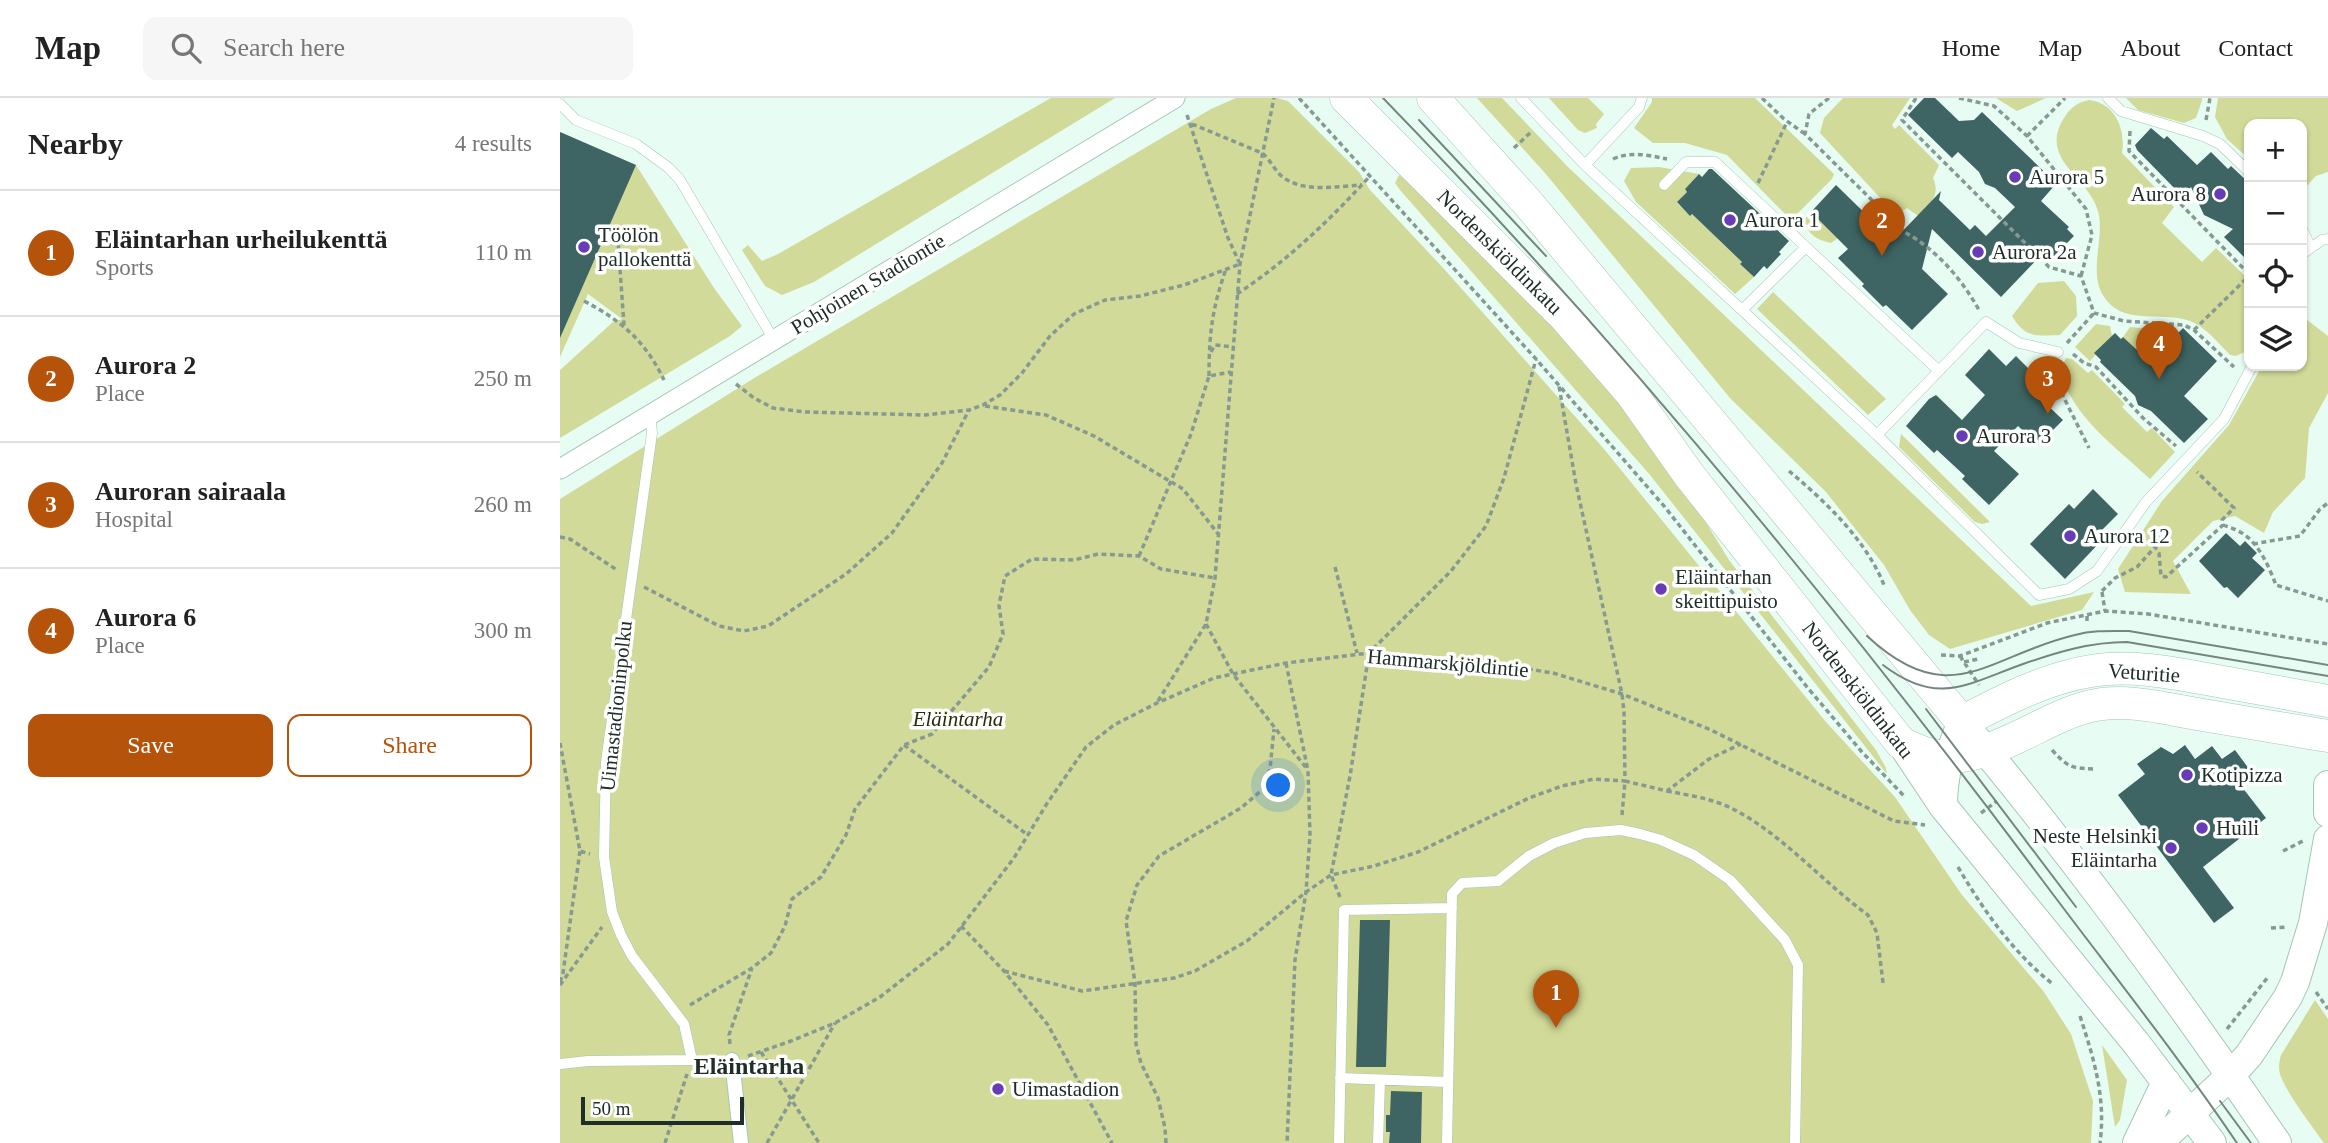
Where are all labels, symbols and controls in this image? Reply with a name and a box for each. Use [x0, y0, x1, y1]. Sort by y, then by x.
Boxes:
search box [143, 17, 633, 80]
icon: search [167, 29, 205, 67]
text: Map [35, 30, 101, 66]
text: Search here [223, 33, 345, 62]
text: Home [1942, 35, 2000, 61]
text: Map [2038, 35, 2082, 61]
text: About [2120, 35, 2180, 61]
text: Contact [2218, 35, 2293, 61]
map controls [2244, 119, 2307, 371]
button: + [2244, 119, 2307, 182]
text: Nearby [28, 127, 123, 160]
text: 4 results [455, 131, 532, 156]
place label: Aurora 5 [2029, 165, 2104, 189]
marker: Aurora 5 [2007, 169, 2023, 185]
place label: Aurora 8 [2131, 182, 2206, 206]
button: − [2244, 182, 2307, 245]
street label: Nordenskiöldinkatu [1433, 185, 1568, 320]
marker: Aurora 8 [2212, 186, 2228, 202]
pin: 2 [1859, 198, 1905, 256]
place label: Aurora 1 [1744, 208, 1819, 232]
marker: Aurora 1 [1722, 212, 1738, 228]
place label: Töölön pallokenttä [598, 223, 692, 271]
text: Eläintarhan urheilukenttä [95, 225, 388, 254]
street label: Pohjoinen Stadiontie [787, 228, 949, 340]
marker: Töölön pallokenttä [576, 239, 592, 255]
text: 1 [45, 240, 57, 265]
text: 110 m [475, 240, 532, 265]
place label: Aurora 2a [1992, 240, 2077, 264]
marker: Aurora 2a [1970, 244, 1986, 260]
button: locate [2244, 245, 2307, 308]
text: Sports [95, 255, 154, 280]
button: layers [2244, 308, 2307, 371]
pin: 4 [2136, 321, 2182, 379]
text: Aurora 2 [95, 351, 196, 380]
pin: 3 [2025, 356, 2071, 414]
text: 2 [45, 366, 57, 391]
text: 250 m [474, 366, 532, 391]
text: Place [95, 381, 145, 406]
place label: Aurora 3 [1976, 424, 2051, 448]
marker: Aurora 3 [1954, 428, 1970, 444]
text: Auroran sairaala [95, 477, 286, 506]
text: 3 [45, 492, 57, 517]
text: 260 m [474, 492, 532, 517]
text: Hospital [95, 507, 173, 532]
place label: Aurora 12 [2084, 524, 2170, 548]
marker: Aurora 12 [2062, 528, 2078, 544]
place label: Eläintarhan skeittipuisto [1675, 565, 1778, 613]
marker: Eläintarhan skeittipuisto [1653, 581, 1669, 597]
text: Aurora 6 [95, 603, 196, 632]
street label: Nordenskiöldinkatu [1797, 617, 1919, 764]
text: 4 [45, 618, 57, 643]
text: 300 m [474, 618, 532, 643]
street label: Uimastadioninpolku [595, 619, 637, 793]
text: Place [95, 633, 145, 658]
street label: Hammarskjöldintie [1366, 644, 1530, 682]
street label: Veturitie [2107, 659, 2181, 687]
park label: Eläintarha [912, 707, 1003, 731]
button: Save [28, 714, 273, 777]
button: Share [287, 714, 532, 777]
place label: Kotipizza [2201, 763, 2283, 787]
marker: Kotipizza [2179, 767, 2195, 783]
your location [1261, 768, 1295, 802]
place label: Huili [2216, 816, 2259, 840]
marker: Huili [2194, 820, 2210, 836]
place label: Neste Helsinki Eläintarha [2033, 824, 2158, 872]
marker: Neste Helsinki Eläintarha [2163, 840, 2179, 856]
pin: 1 [1533, 970, 1579, 1028]
district label: Eläintarha [694, 1053, 804, 1079]
place label: Uimastadion [1012, 1077, 1120, 1101]
marker: Uimastadion [990, 1081, 1006, 1097]
scale bar [581, 1094, 744, 1126]
text: 50 m [592, 1098, 631, 1119]

